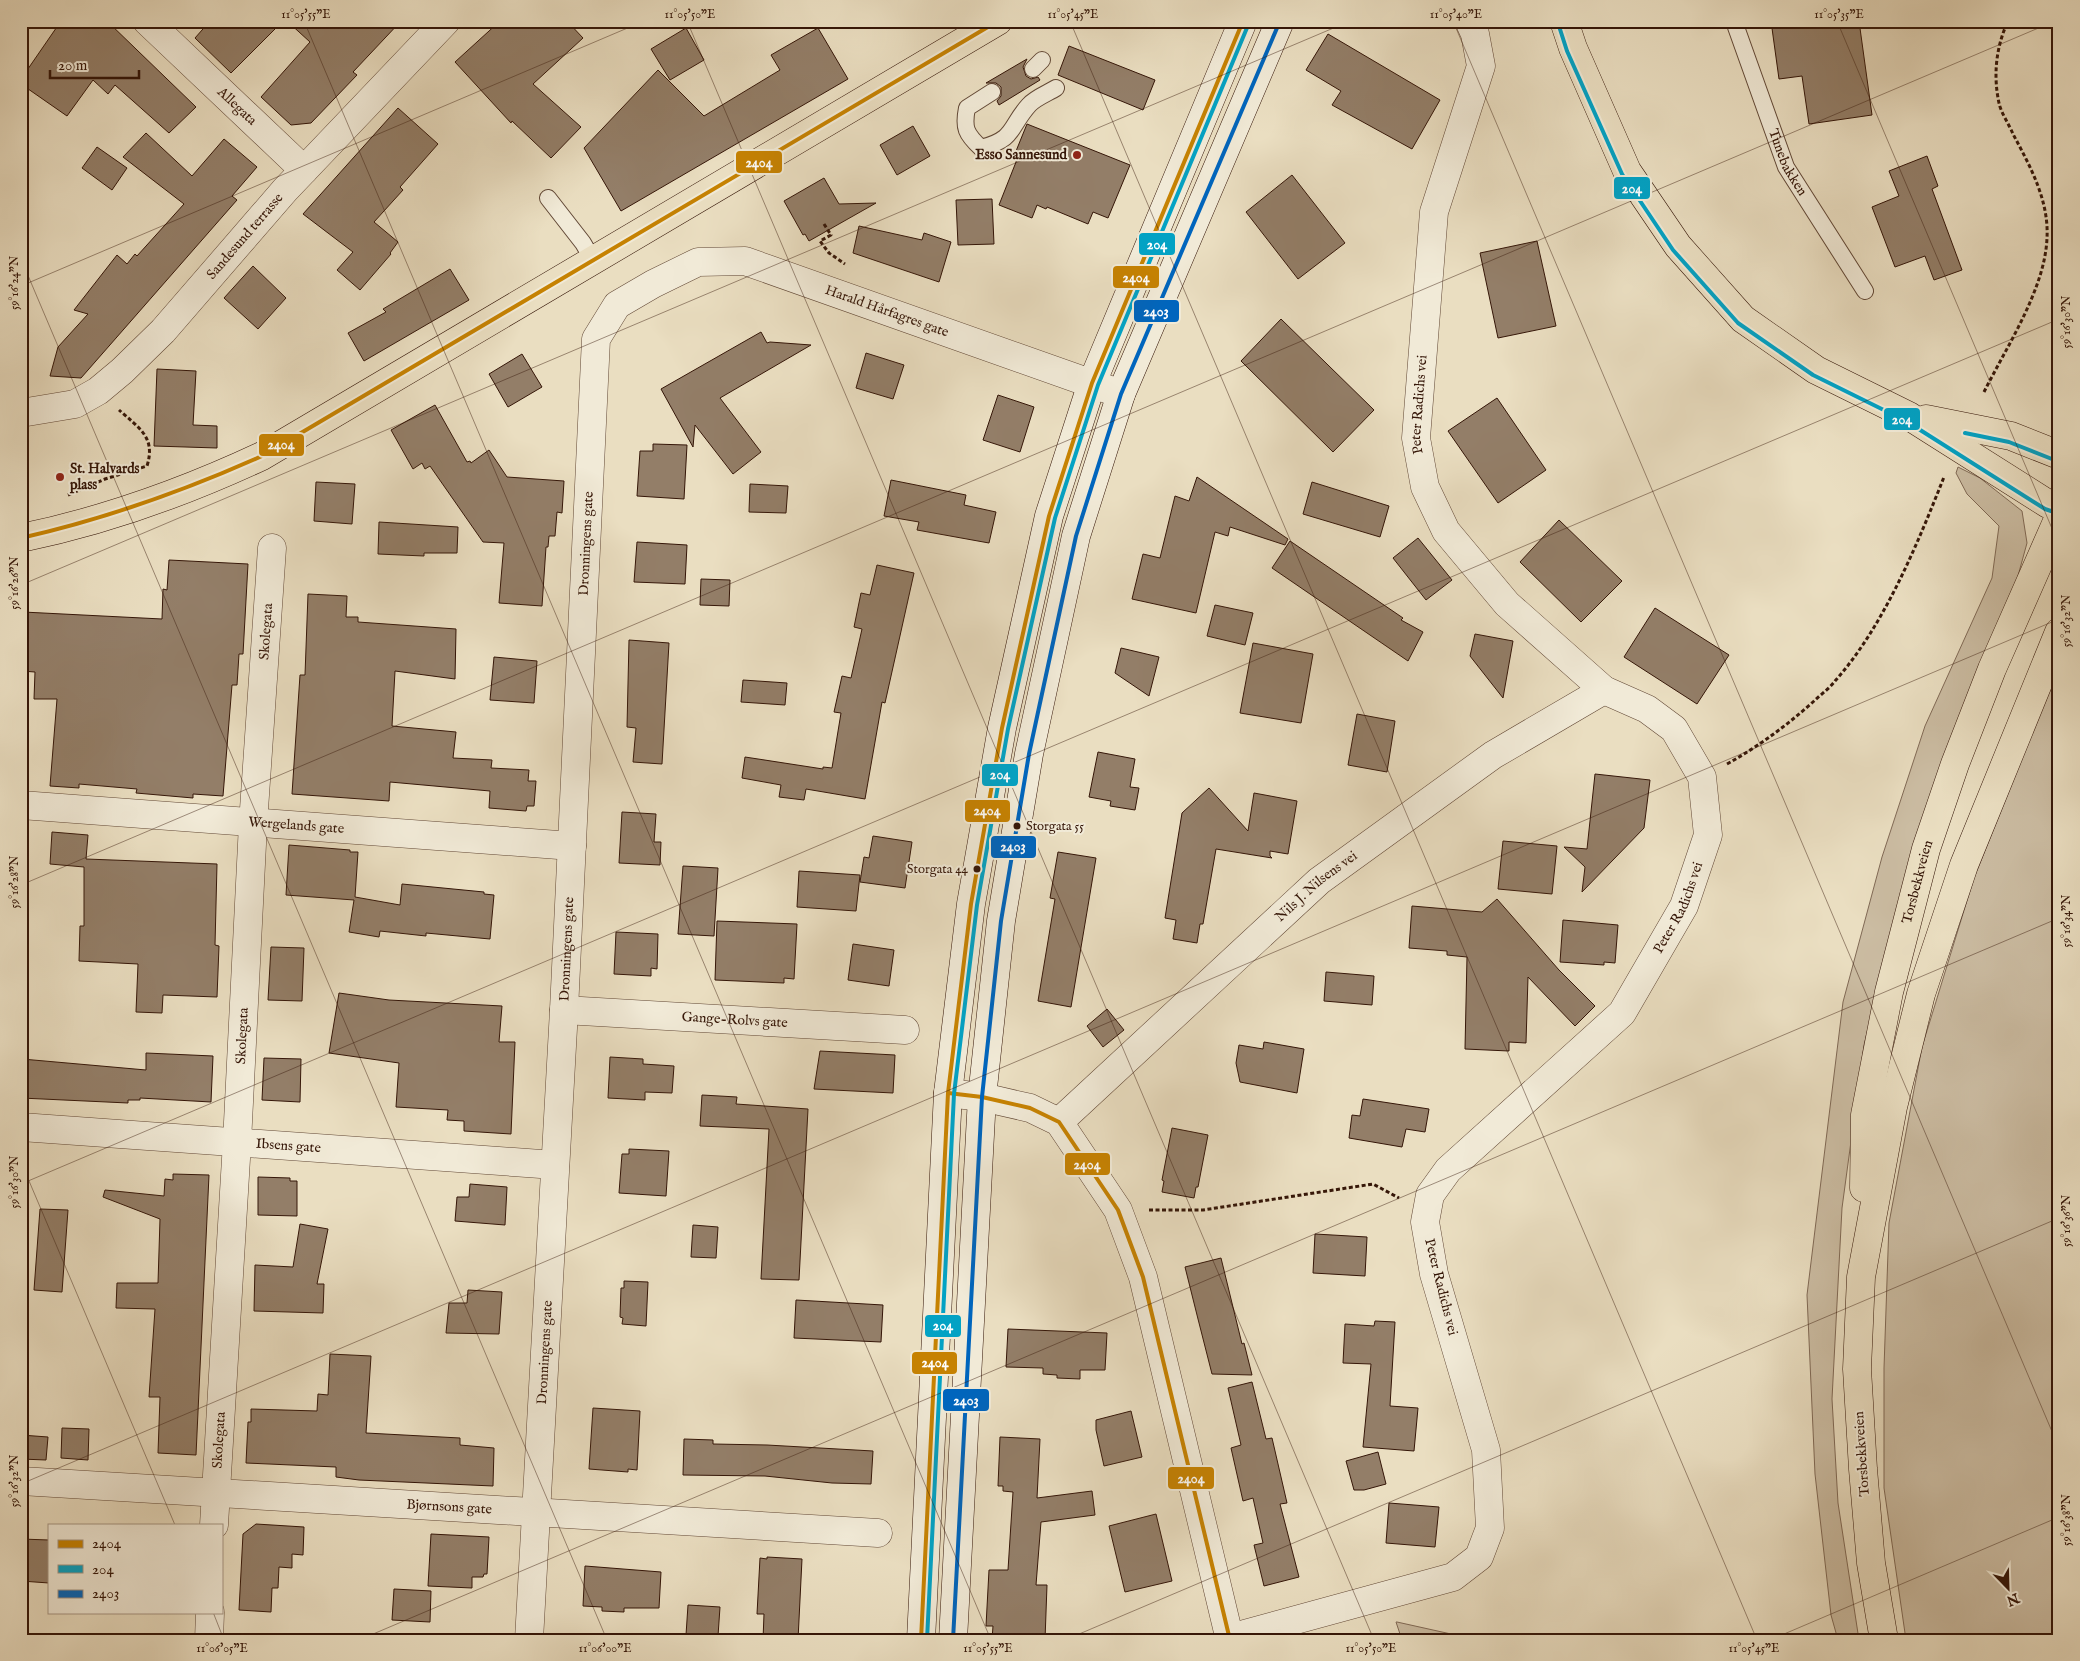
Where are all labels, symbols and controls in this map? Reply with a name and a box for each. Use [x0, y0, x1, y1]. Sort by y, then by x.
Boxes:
text: 11°05'55"E [281, 7, 331, 22]
text: 11°05'50"E [665, 7, 715, 22]
text: 11°05'45"E [1048, 7, 1098, 22]
text: 11°05'40"E [1430, 7, 1482, 22]
text: 11°05'35"E [1814, 7, 1864, 22]
scale bar [50, 48, 139, 80]
text: 20 m [58, 56, 88, 75]
street label: Allegata [213, 83, 261, 130]
street label: Tunebakken [1764, 126, 1811, 200]
place label: Esso Sannesund [975, 146, 1068, 164]
marker: Esso Sannesund [1071, 149, 1083, 161]
line badge: 2404 [735, 150, 783, 174]
text: 2404 [745, 154, 774, 172]
line badge: 204 [1613, 176, 1651, 200]
text: 204 [1622, 180, 1643, 198]
street label: Sandesund terrasse [203, 189, 288, 283]
line badge: 204 [1138, 232, 1176, 256]
text: 204 [1147, 236, 1168, 254]
text: 59°16'24"N [7, 255, 22, 310]
line badge: 2404 [1112, 265, 1160, 289]
text: 2404 [1122, 269, 1151, 287]
street label: Harald Hårfagres gate [823, 281, 952, 342]
text: 59°16'30"N [2059, 295, 2074, 348]
line badge: 2403 [1133, 299, 1180, 323]
text: 2403 [1143, 303, 1169, 321]
street label: Peter Radichs vei [1407, 354, 1432, 456]
line badge: 204 [1883, 407, 1921, 431]
text: 204 [1892, 411, 1913, 429]
line badge: 2404 [258, 433, 305, 457]
text: 2404 [267, 436, 296, 454]
place label: St. Halvards plass [69, 460, 140, 494]
marker: St. Halvards plass [54, 471, 66, 483]
street label: Dronningens gate [575, 490, 598, 596]
text: 59°16'26"N [7, 556, 22, 610]
text: 59°16'32"N [2059, 594, 2074, 647]
street label: Skolegata [255, 602, 277, 661]
line badge: 204 [981, 763, 1019, 787]
text: 204 [990, 766, 1011, 784]
line badge: 2404 [964, 799, 1011, 823]
text: 2404 [973, 802, 1002, 820]
street label: Wergelands gate [248, 813, 345, 838]
place label: Storgata 55 [1026, 818, 1084, 835]
marker: Storgata 55 [1012, 821, 1022, 831]
line badge: 2403 [990, 835, 1037, 859]
street label: Torsbekkveien [1898, 837, 1938, 926]
text: 2403 [1000, 838, 1026, 856]
street label: Nils J. Nilsens vei [1272, 847, 1361, 926]
text: 59°16'28"N [7, 855, 22, 908]
street label: Peter Radichs vei [1649, 859, 1707, 957]
place label: Storgata 44 [907, 861, 969, 878]
marker: Storgata 44 [972, 864, 982, 874]
text: 59°16'34"N [2059, 894, 2074, 947]
street label: Dronningens gate [555, 896, 578, 1002]
street label: Skolegata [232, 1006, 253, 1065]
street label: Gange-Rolvs gate [681, 1008, 789, 1032]
street label: Ibsens gate [255, 1135, 322, 1157]
line badge: 2404 [1064, 1152, 1111, 1176]
text: 59°16'30"N [7, 1155, 22, 1208]
text: 2404 [1073, 1156, 1102, 1174]
text: 59°16'36"N [2059, 1194, 2074, 1247]
street label: Peter Radichs vei [1420, 1237, 1462, 1338]
street label: Dronningens gate [533, 1299, 557, 1405]
line badge: 204 [924, 1314, 962, 1338]
text: 204 [933, 1317, 954, 1335]
line badge: 2404 [911, 1351, 958, 1375]
text: 2404 [921, 1354, 950, 1372]
line badge: 2403 [942, 1388, 990, 1412]
text: 2403 [953, 1392, 979, 1410]
street label: Skolegata [208, 1410, 230, 1469]
street label: Torsbekkveien [1850, 1410, 1874, 1497]
text: 59°16'32"N [7, 1454, 22, 1507]
line badge: 2404 [1167, 1466, 1215, 1490]
text: 2404 [1177, 1470, 1206, 1488]
text: 59°16'38"N [2059, 1494, 2074, 1546]
street label: Bjørnsons gate [406, 1495, 493, 1519]
legend [48, 1524, 222, 1614]
text: 2404 [92, 1534, 122, 1553]
text: 204 [92, 1560, 114, 1579]
north arrow [1982, 1564, 2032, 1614]
text: 2403 [92, 1584, 119, 1603]
text: N [2004, 1588, 2023, 1610]
text: 11°06'05"E [196, 1641, 248, 1656]
text: 11°06'00"E [578, 1641, 632, 1656]
text: 11°05'55"E [963, 1641, 1013, 1656]
text: 11°05'50"E [1346, 1641, 1396, 1656]
text: 11°05'45"E [1729, 1641, 1779, 1656]

